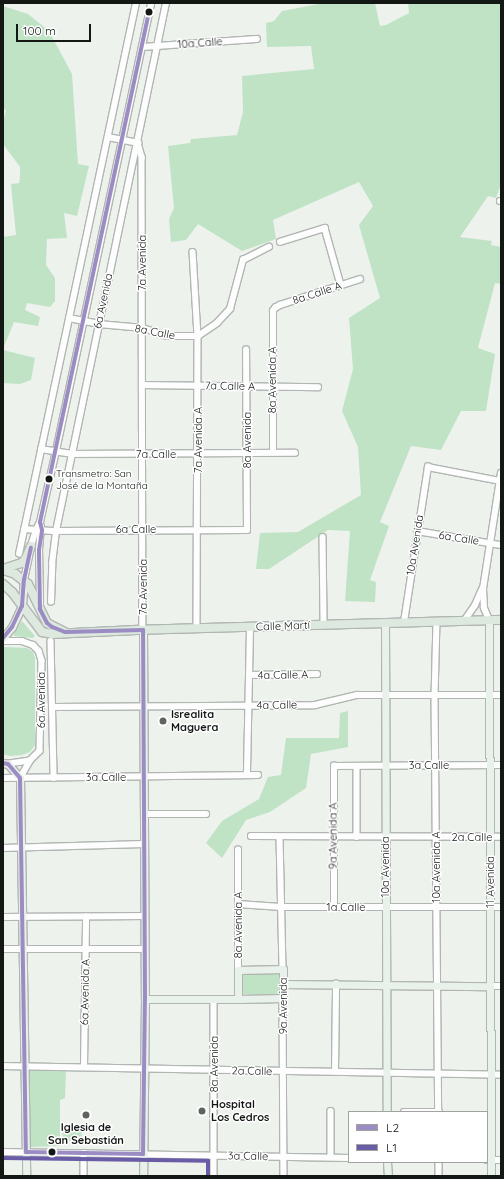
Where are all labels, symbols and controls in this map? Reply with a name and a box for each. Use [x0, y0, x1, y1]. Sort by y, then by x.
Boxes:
unlabelled marker [144, 7, 154, 17]
scale bar [18, 16, 93, 42]
text: 100 m [23, 23, 56, 38]
street label: 10a Calle [177, 35, 223, 51]
street label: 7a Avenida [135, 235, 149, 291]
street label: 6a Avenida [91, 272, 115, 330]
street label: 8a Calle A [291, 279, 343, 307]
street label: 8a Calle [134, 322, 176, 342]
street label: 8a Avenida A [265, 347, 279, 413]
street label: 7a Calle A [205, 379, 255, 393]
street label: 7a Avenida A [191, 407, 205, 473]
street label: 8a Avenida [240, 412, 254, 468]
street label: 7a Calle [136, 447, 176, 461]
place label: Transmetro: San José de la Montaña [56, 467, 148, 490]
marker: Transmetro: San José de la Montaña [44, 474, 54, 484]
street label: 10a Avenida [404, 514, 426, 576]
street label: 6a Calle [116, 522, 156, 536]
street label: 6a Calle [438, 528, 480, 548]
street label: 7a Avenida [136, 559, 150, 615]
street label: Calle Martí [256, 618, 310, 634]
street label: 4a Calle A [258, 668, 308, 682]
street label: 6a Avenida [34, 672, 48, 728]
street label: 4a Calle [257, 698, 297, 712]
place label: Isrealita Maguera [171, 708, 218, 734]
marker: Isrealita Maguera [158, 716, 168, 726]
street label: 3a Calle [409, 758, 449, 772]
street label: 3a Calle [86, 770, 126, 784]
street label: 9a Avenida A [326, 803, 340, 869]
street label: 2a Calle [452, 830, 492, 844]
street label: 10a Avenida A [429, 831, 443, 903]
street label: 10a Avenida [378, 836, 392, 898]
street label: 11 Avenida [483, 856, 497, 908]
street label: 8a Avenida A [231, 892, 245, 958]
street label: 1a Calle [327, 900, 365, 914]
street label: 6a Avenida A [78, 959, 92, 1025]
street label: 9a Avenida [276, 978, 290, 1034]
street label: 8a Avenida [207, 1036, 221, 1092]
street label: 2a Calle [231, 1064, 273, 1078]
place label: Hospital Los Cedros [211, 1098, 269, 1124]
marker: Hospital Los Cedros [196, 1105, 208, 1117]
marker: Iglesia de San Sebastián [81, 1110, 91, 1120]
legend [348, 1111, 488, 1163]
text: L2 [386, 1120, 399, 1135]
place label: Iglesia de San Sebastián [48, 1121, 124, 1147]
text: L1 [386, 1140, 397, 1155]
unlabelled marker [47, 1147, 57, 1157]
street label: 3a Calle [228, 1149, 268, 1163]

